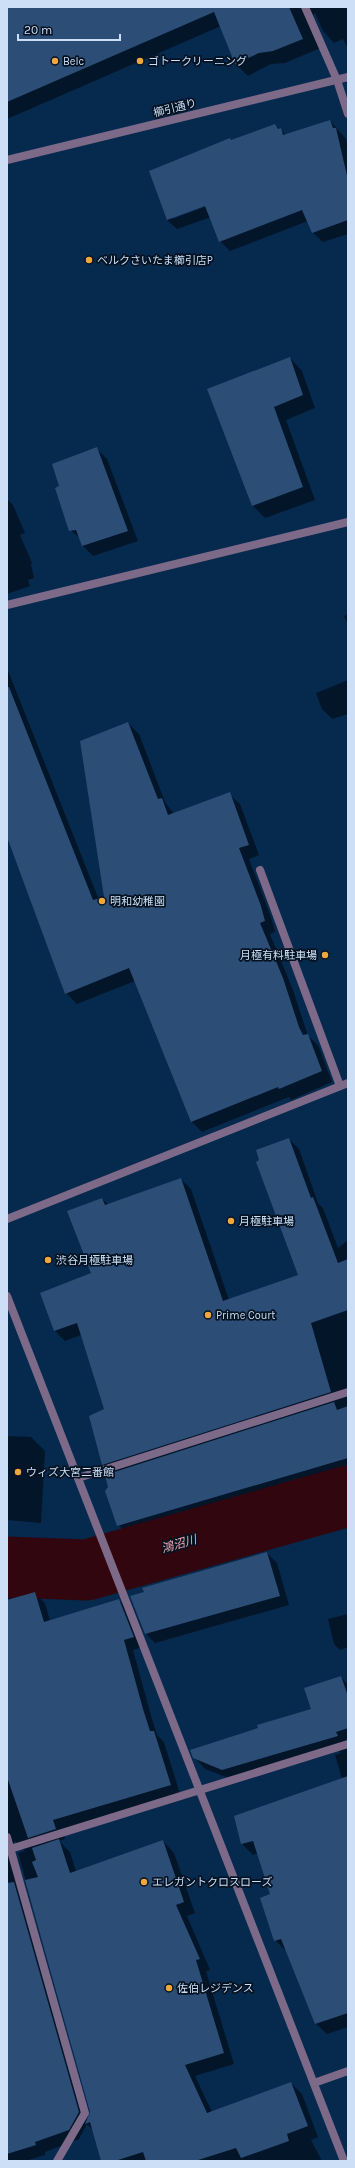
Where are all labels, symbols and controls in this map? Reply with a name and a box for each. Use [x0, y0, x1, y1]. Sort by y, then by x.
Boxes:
scale bar [18, 16, 120, 42]
text: 20 m [24, 23, 52, 37]
place label: Belc [63, 55, 85, 68]
place label: ゴトークリーニング [148, 55, 247, 68]
marker: Belc [50, 56, 60, 66]
marker: ゴトークリーニング [135, 56, 145, 66]
street label: 櫛引通り [152, 96, 198, 120]
place label: ベルクさいたま櫛引店P [97, 254, 213, 267]
marker: ベルクさいたま櫛引店P [84, 255, 94, 265]
place label: 明和幼稚園 [110, 895, 165, 908]
marker: 明和幼稚園 [97, 896, 107, 906]
place label: 月極有料駐車場 [240, 949, 317, 962]
marker: 月極有料駐車場 [320, 950, 330, 960]
place label: 月極駐車場 [239, 1215, 294, 1228]
marker: 月極駐車場 [226, 1216, 236, 1226]
place label: 渋谷月極駐車場 [56, 1254, 133, 1267]
marker: 渋谷月極駐車場 [43, 1255, 53, 1265]
place label: Prime Court [216, 1309, 275, 1322]
marker: Prime Court [203, 1310, 213, 1320]
place label: ウィズ大宮二番館 [26, 1466, 114, 1479]
marker: ウィズ大宮二番館 [13, 1467, 23, 1477]
water label: 鴻沼川 [160, 1532, 200, 1556]
place label: エレガントクロスローズ [152, 1876, 272, 1889]
marker: エレガントクロスローズ [139, 1877, 149, 1887]
place label: 佐伯レジデンス [177, 1982, 254, 1995]
marker: 佐伯レジデンス [164, 1983, 174, 1993]

